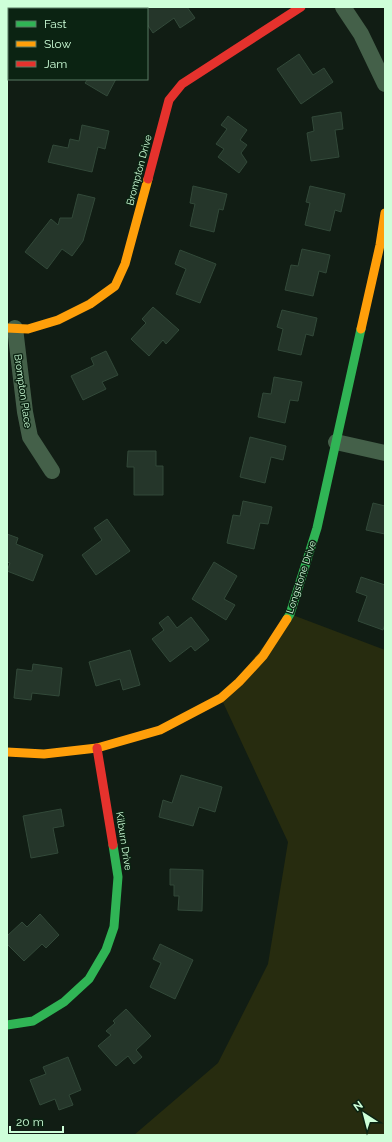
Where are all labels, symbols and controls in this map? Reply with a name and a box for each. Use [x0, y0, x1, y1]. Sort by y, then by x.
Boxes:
legend [8, 8, 148, 80]
text: Fast [44, 17, 67, 31]
text: Slow [44, 37, 71, 51]
text: Jam [44, 57, 67, 71]
street label: Brompton Drive [124, 133, 154, 207]
street label: Brompton Place [12, 353, 34, 429]
street label: Longstone Drive [284, 539, 318, 615]
street label: Kilburn Drive [114, 811, 134, 871]
north arrow [344, 1094, 384, 1134]
text: N [351, 1099, 366, 1114]
scale bar [10, 1108, 63, 1134]
text: 20 m [16, 1115, 44, 1129]

